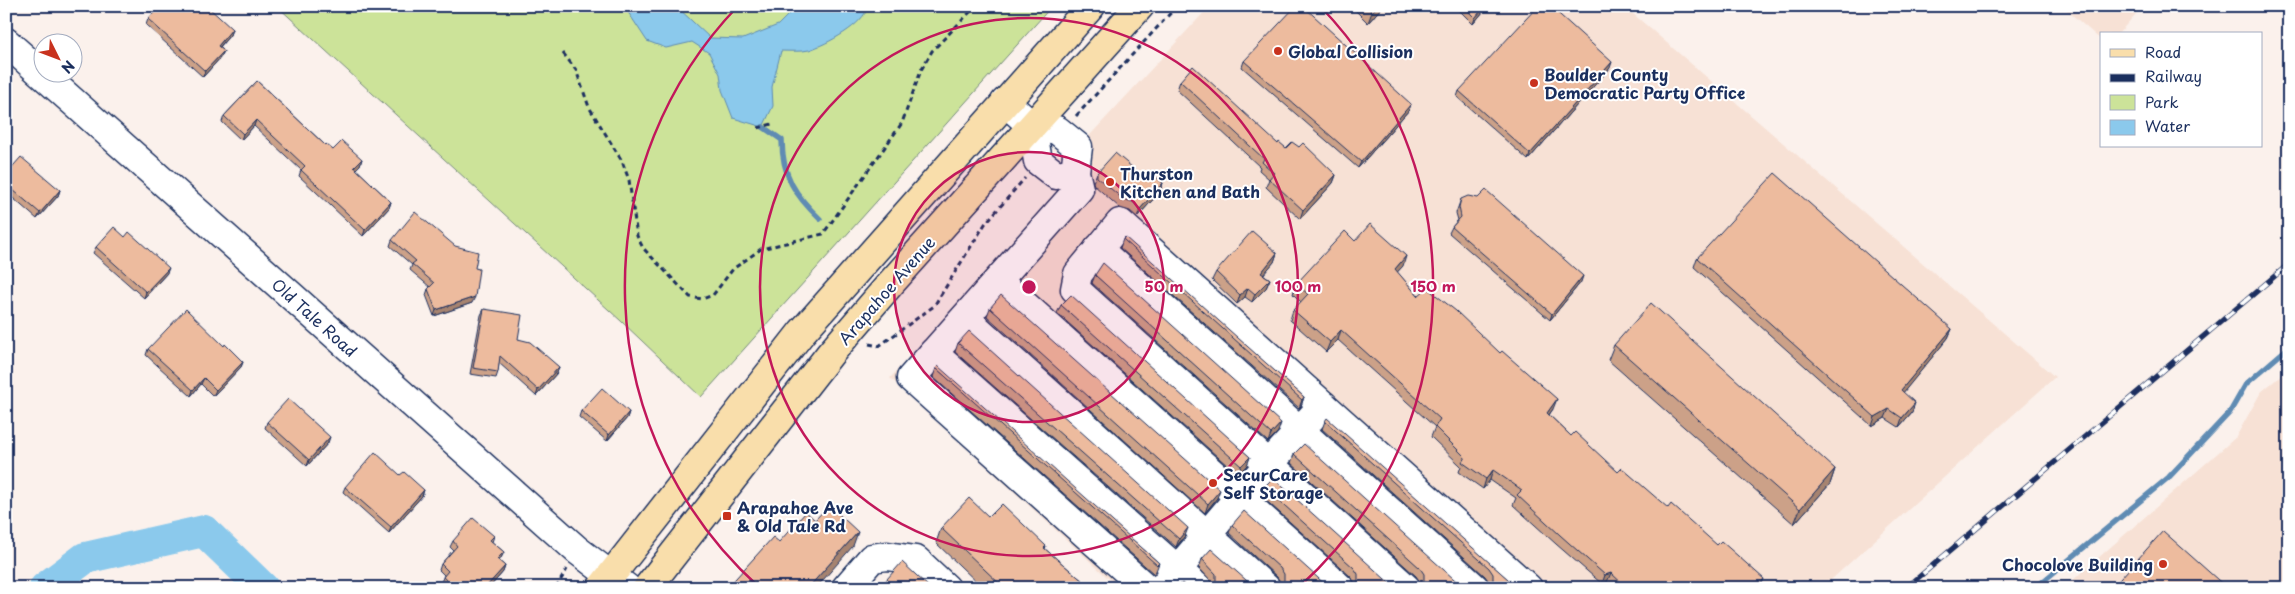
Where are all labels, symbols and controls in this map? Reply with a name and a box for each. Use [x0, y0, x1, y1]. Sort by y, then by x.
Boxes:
north arrow [32, 32, 82, 82]
legend [2100, 32, 2262, 148]
place label: Global Collision [1288, 39, 1413, 63]
text: Road [2145, 40, 2181, 63]
marker: Global Collision [1272, 45, 1284, 57]
text: N [57, 56, 80, 78]
place label: Boulder County Democratic Party Office [1544, 62, 1745, 104]
text: Railway [2145, 64, 2202, 87]
marker: Boulder County Democratic Party Office [1528, 77, 1540, 89]
text: Park [2145, 90, 2179, 113]
text: Water [2145, 114, 2190, 137]
place label: Thurston Kitchen and Bath [1120, 161, 1260, 203]
marker: Thurston Kitchen and Bath [1104, 176, 1116, 188]
street label: Arapahoe Avenue [832, 230, 940, 350]
street label: Old Tale Road [267, 272, 363, 362]
text: 50 m [1145, 274, 1183, 297]
text: 100 m [1275, 274, 1321, 297]
text: 150 m [1410, 274, 1456, 297]
centre of rings [1020, 278, 1038, 296]
place label: SecurCare Self Storage [1223, 462, 1323, 504]
marker: SecurCare Self Storage [1207, 477, 1219, 489]
place label: Arapahoe Ave & Old Tale Rd [737, 495, 854, 537]
marker: Arapahoe Ave & Old Tale Rd [721, 510, 733, 522]
place label: Chocolove Building [2002, 552, 2153, 576]
marker: Chocolove Building [2157, 558, 2169, 570]

